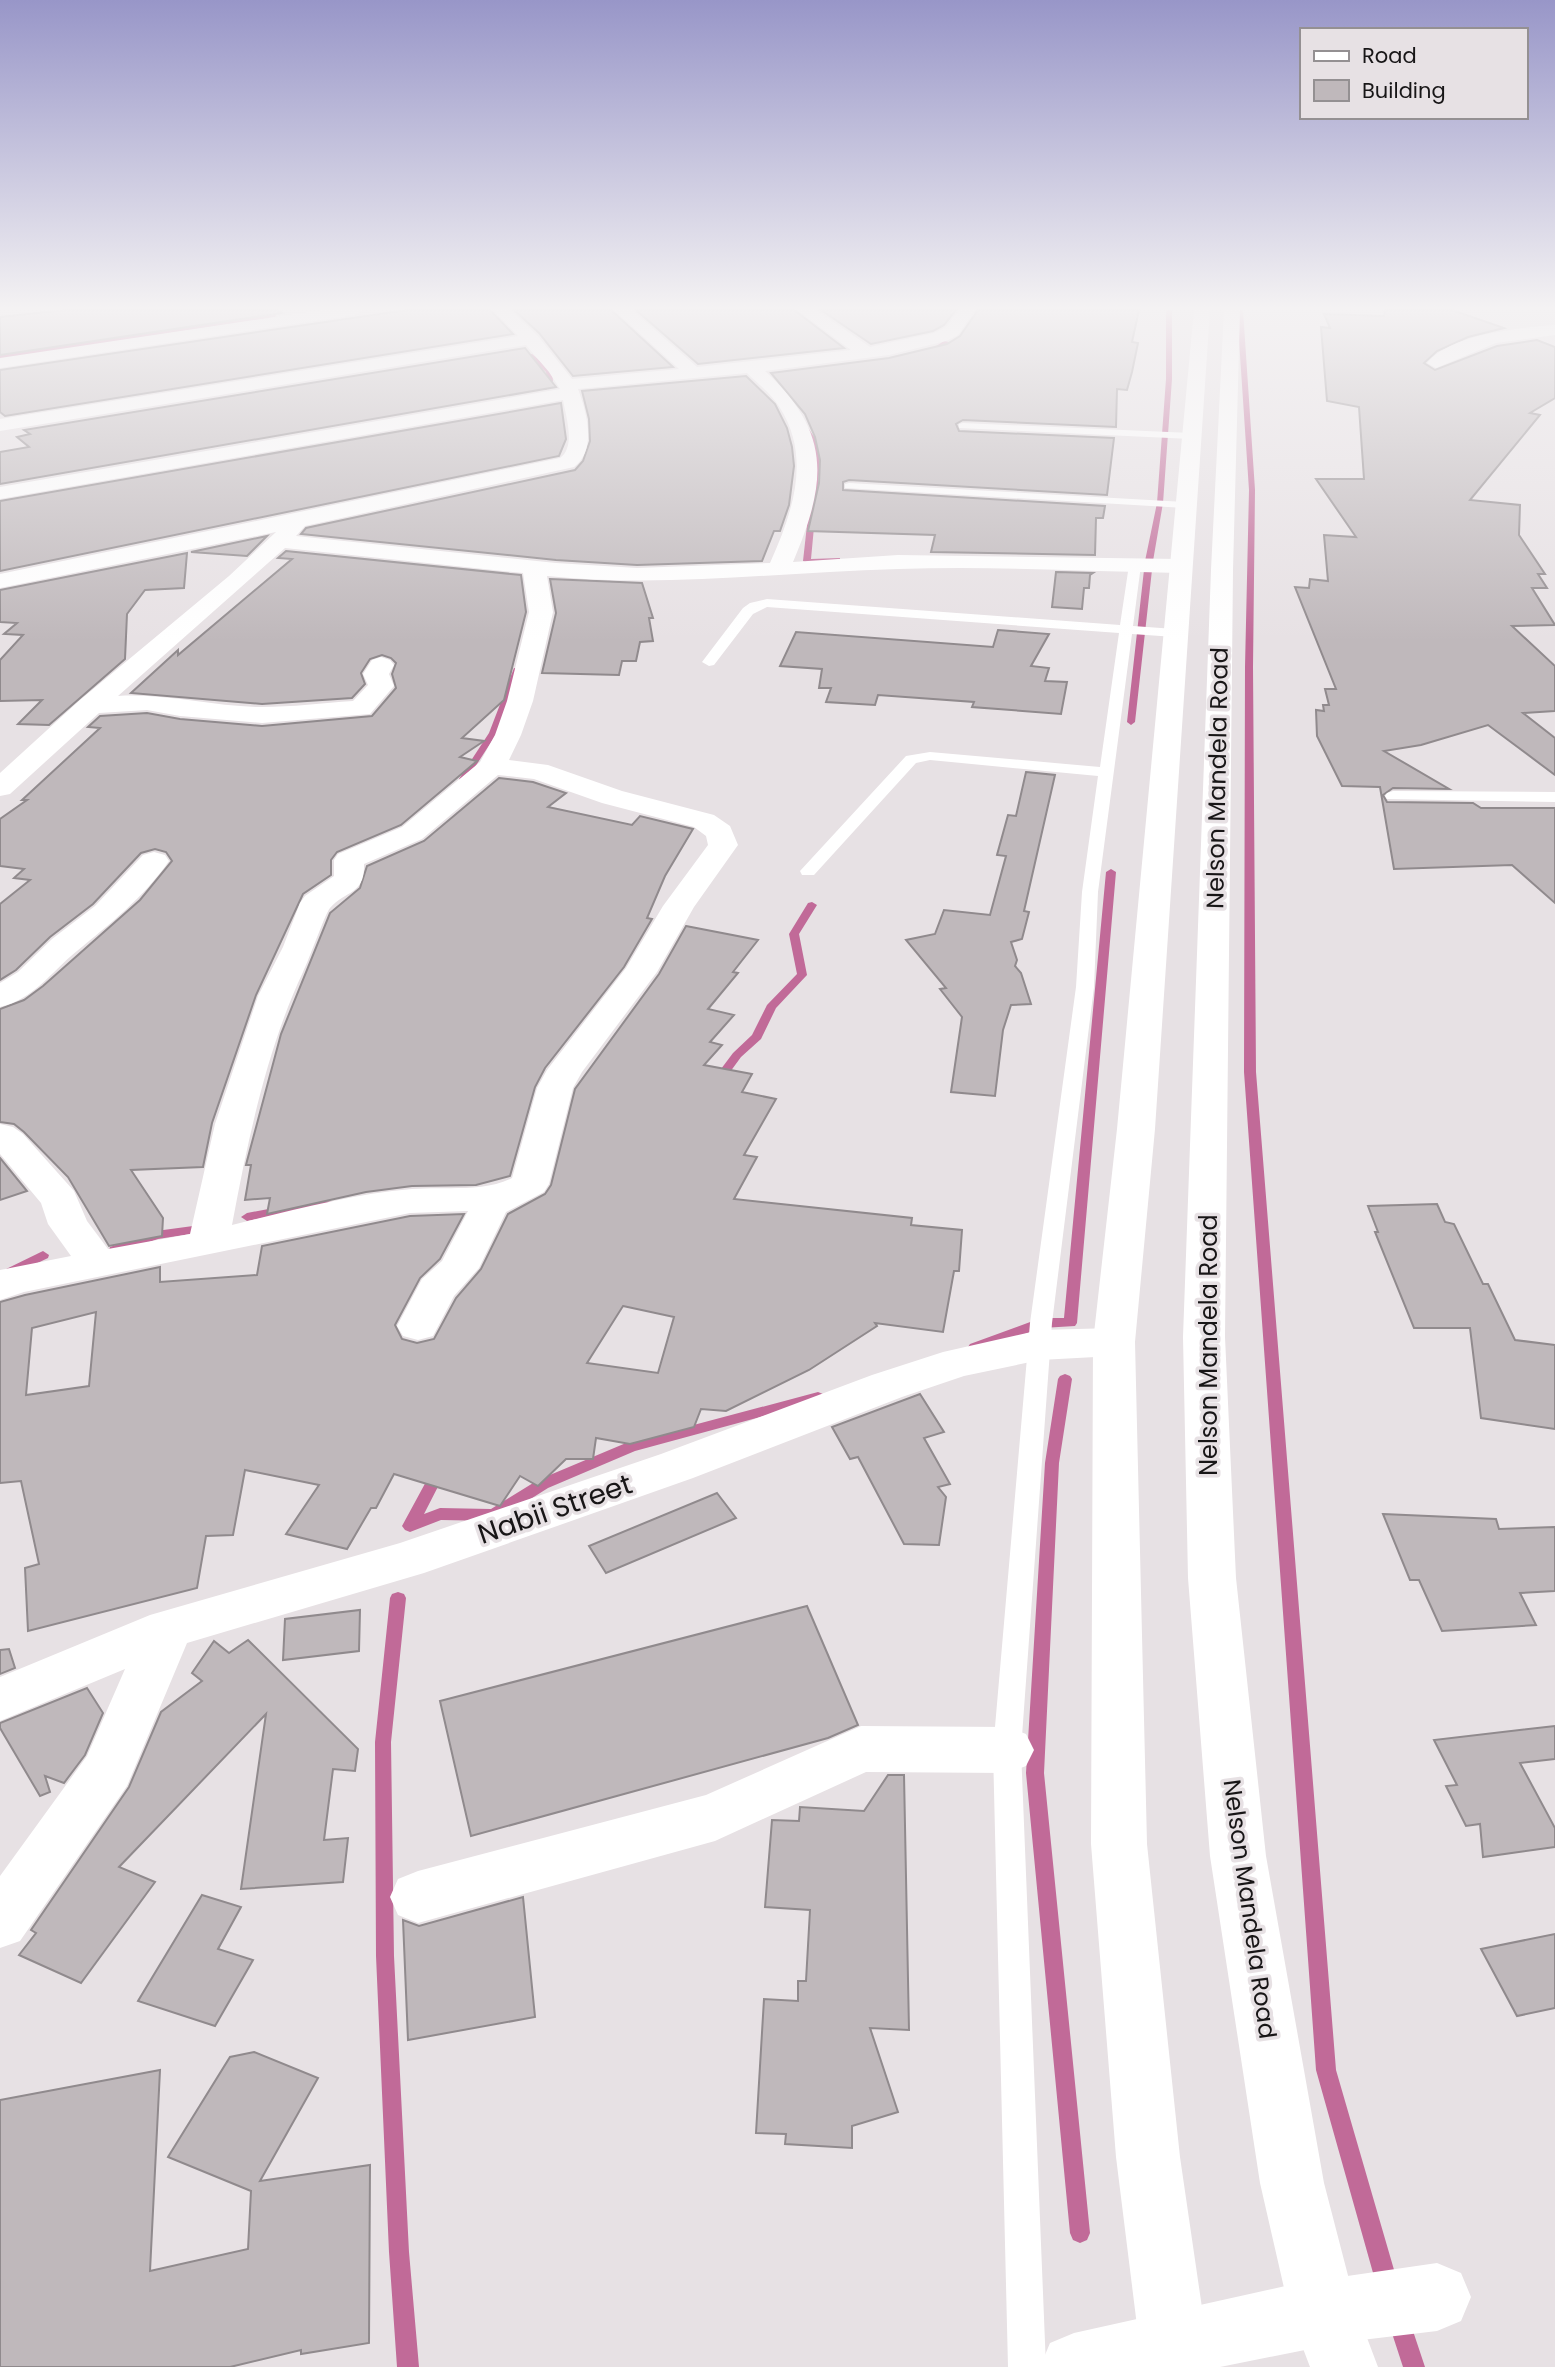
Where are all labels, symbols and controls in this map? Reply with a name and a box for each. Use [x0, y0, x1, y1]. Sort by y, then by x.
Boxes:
legend [1300, 28, 1527, 119]
text: Road [1362, 41, 1417, 70]
text: Building [1362, 76, 1446, 105]
street label: Nelson Mandela Road [1198, 647, 1236, 909]
street label: Nelson Mandela Road [1192, 1214, 1225, 1476]
street label: Nabii Street [473, 1464, 637, 1554]
street label: Nelson Mandela Road [1215, 1777, 1285, 2041]

